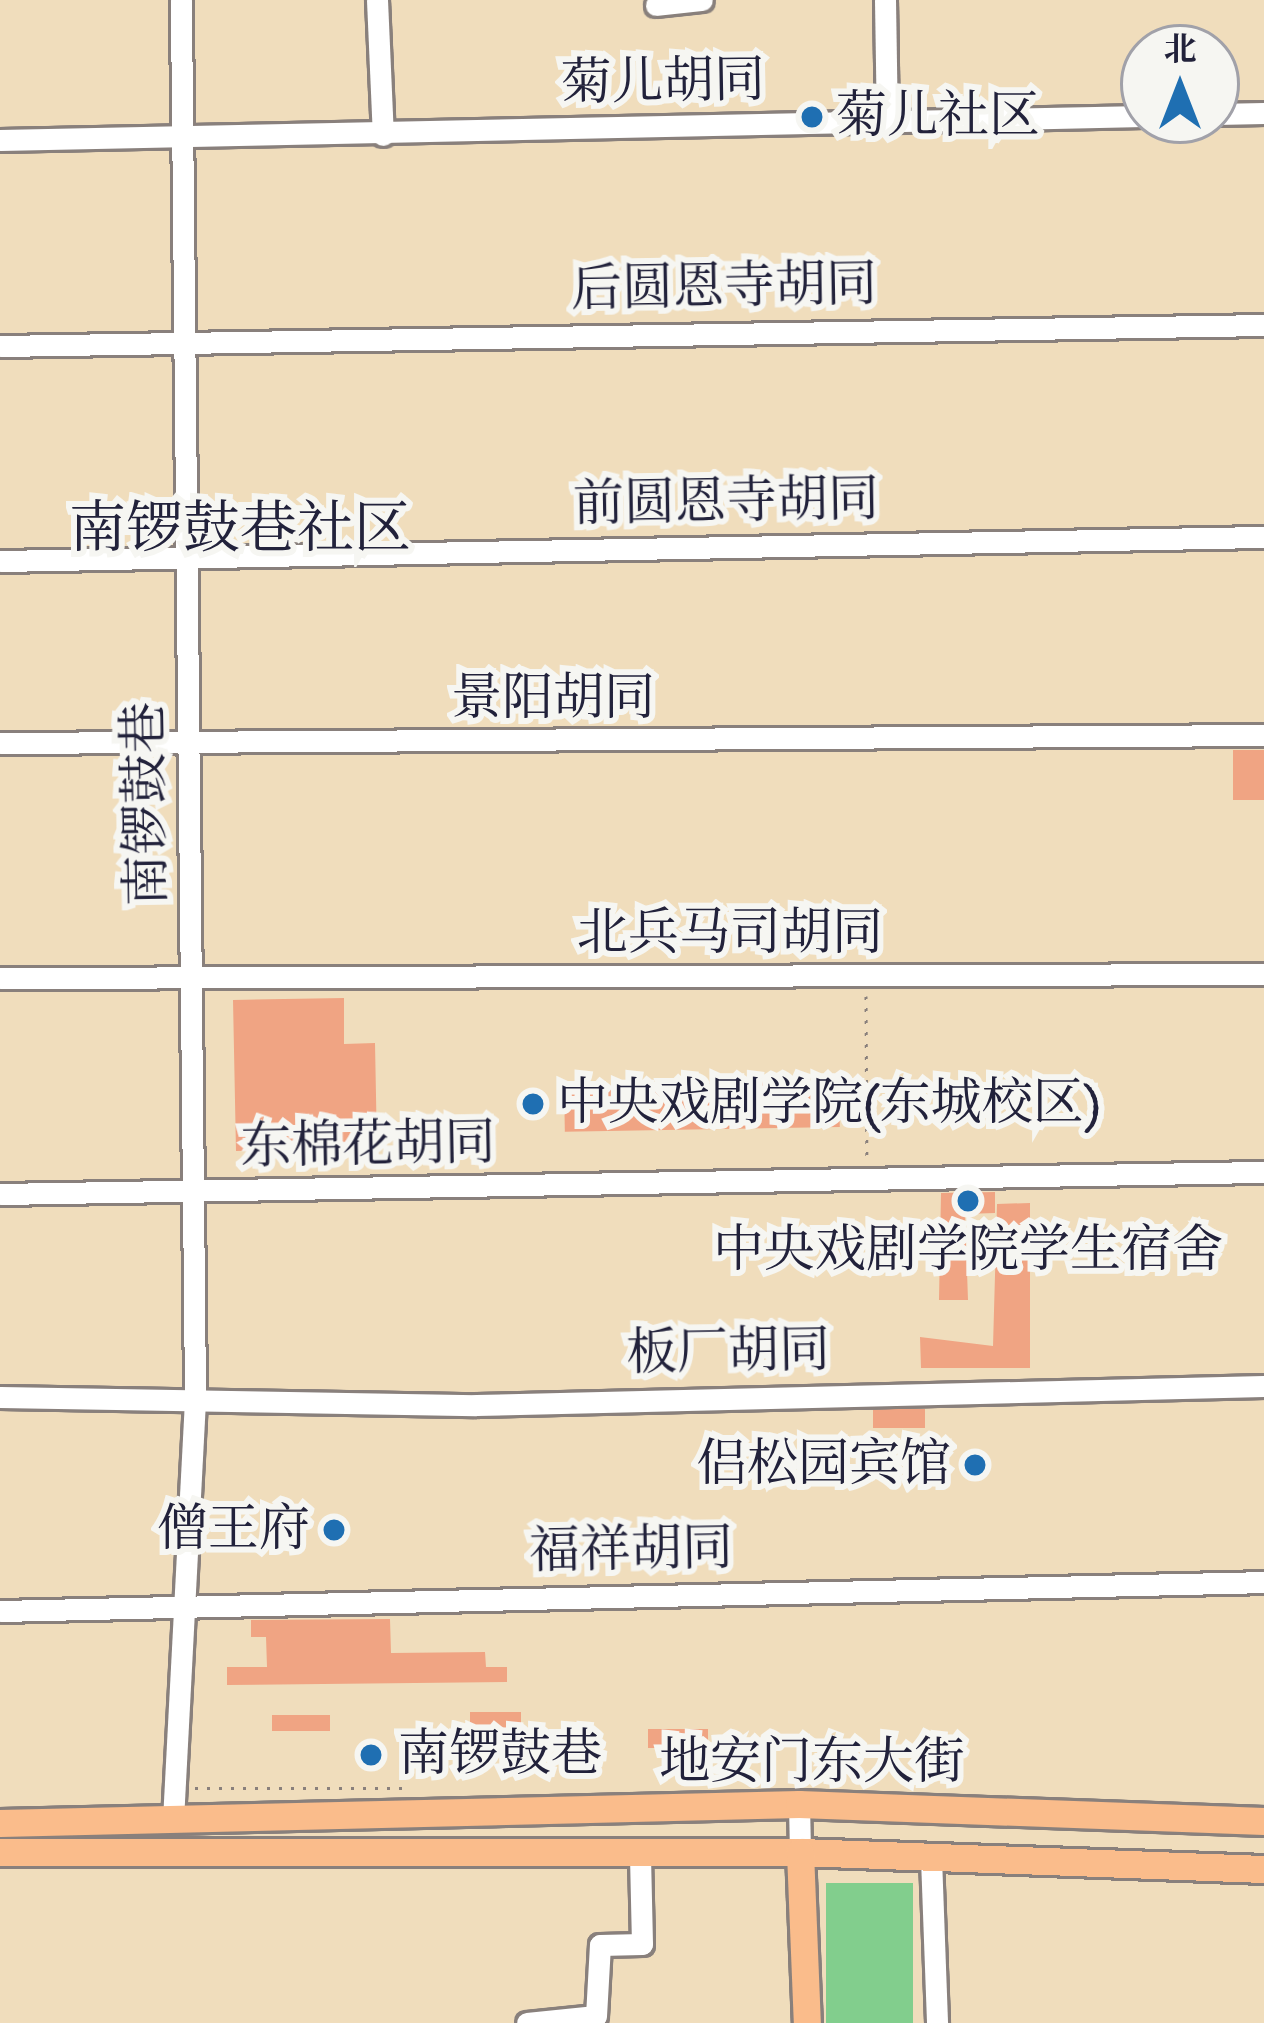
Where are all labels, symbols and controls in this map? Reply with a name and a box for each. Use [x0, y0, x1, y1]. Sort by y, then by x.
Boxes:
north arrow [1120, 24, 1240, 144]
text: 北 [1164, 30, 1197, 71]
street label: 菊儿胡同 [560, 51, 766, 115]
place label: 菊儿社区 [836, 86, 1040, 148]
marker: 菊儿社区 [799, 104, 825, 130]
street label: 后圆恩寺胡同 [570, 255, 878, 321]
street label: 前圆恩寺胡同 [572, 470, 880, 536]
district label: 南锣鼓巷社区 [69, 497, 411, 565]
street label: 景阳胡同 [451, 668, 655, 730]
street label: 南锣鼓巷 [115, 701, 179, 907]
street label: 北兵马司胡同 [577, 903, 883, 965]
place label: 中央戏剧学院(东城校区) [557, 1073, 1101, 1135]
marker: 中央戏剧学院(东城校区) [520, 1091, 546, 1117]
street label: 东棉花胡同 [240, 1113, 496, 1179]
marker: 中央戏剧学院学生宿舍 [955, 1188, 981, 1214]
place label: 中央戏剧学院学生宿舍 [713, 1220, 1223, 1282]
street label: 板厂胡同 [625, 1321, 831, 1385]
place label: 侣松园宾馆 [696, 1434, 951, 1496]
marker: 侣松园宾馆 [962, 1452, 988, 1478]
place label: 僧王府 [157, 1499, 310, 1561]
marker: 僧王府 [321, 1517, 347, 1543]
street label: 福祥胡同 [528, 1519, 734, 1583]
place label: 南锣鼓巷 [398, 1724, 602, 1786]
street label: 地安门东大街 [659, 1732, 965, 1794]
marker: 南锣鼓巷 [355, 1739, 387, 1771]

